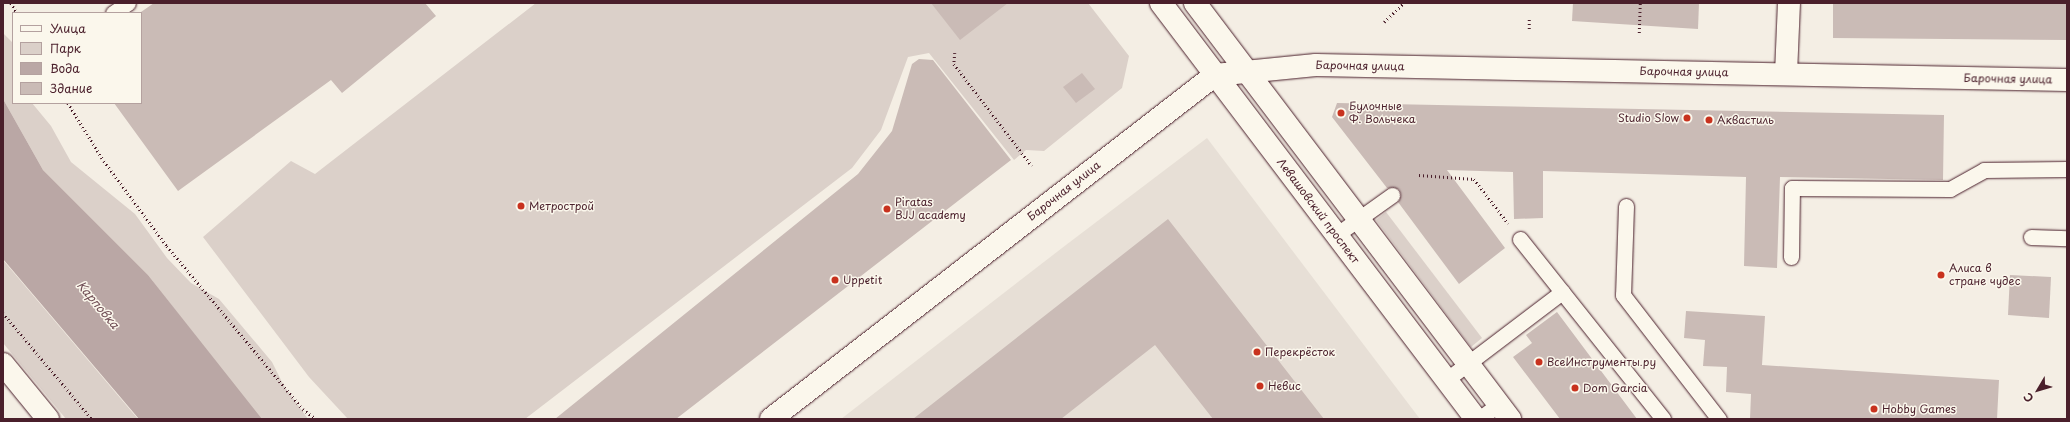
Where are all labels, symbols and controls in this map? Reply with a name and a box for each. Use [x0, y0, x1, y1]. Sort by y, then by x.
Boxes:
legend [12, 12, 142, 104]
text: Улица [50, 19, 86, 37]
text: Парк [50, 39, 81, 57]
text: Вода [50, 59, 80, 77]
street label: Барочная улица [1315, 59, 1405, 73]
street label: Барочная улица [1639, 65, 1729, 79]
street label: Барочная улица [1963, 72, 2053, 86]
text: Здание [50, 79, 92, 97]
place label: Булочные Ф. Вольчека [1349, 100, 1416, 126]
marker: Булочные Ф. Вольчека [1336, 108, 1346, 118]
place label: Studio Slow [1618, 111, 1679, 125]
marker: Studio Slow [1682, 113, 1692, 123]
place label: Аквастиль [1717, 113, 1774, 127]
marker: Аквастиль [1704, 115, 1714, 125]
street label: Левашовский проспект [1274, 156, 1362, 266]
street label: Барочная улица [1025, 158, 1103, 224]
place label: Piratas BJJ academy [895, 196, 966, 222]
place label: Метрострой [529, 199, 594, 213]
marker: Метрострой [516, 201, 526, 211]
marker: Piratas BJJ academy [882, 204, 892, 214]
place label: Алиса в стране чудес [1949, 262, 2021, 288]
marker: Алиса в стране чудес [1936, 270, 1946, 280]
place label: Uppetit [843, 273, 882, 287]
marker: Uppetit [830, 275, 840, 285]
water label: Карповка [74, 278, 122, 332]
place label: Перекрёсток [1265, 345, 1335, 359]
marker: Перекрёсток [1252, 347, 1262, 357]
place label: ВсеИнструменты.ру [1547, 355, 1656, 369]
marker: ВсеИнструменты.ру [1534, 357, 1544, 367]
north arrow [2018, 370, 2058, 410]
place label: Невис [1268, 379, 1301, 393]
marker: Невис [1255, 381, 1265, 391]
place label: Dom Garcia [1583, 381, 1648, 395]
marker: Dom Garcia [1570, 383, 1580, 393]
text: С [2019, 389, 2037, 406]
place label: Hobby Games [1882, 402, 1956, 416]
marker: Hobby Games [1869, 404, 1879, 414]

